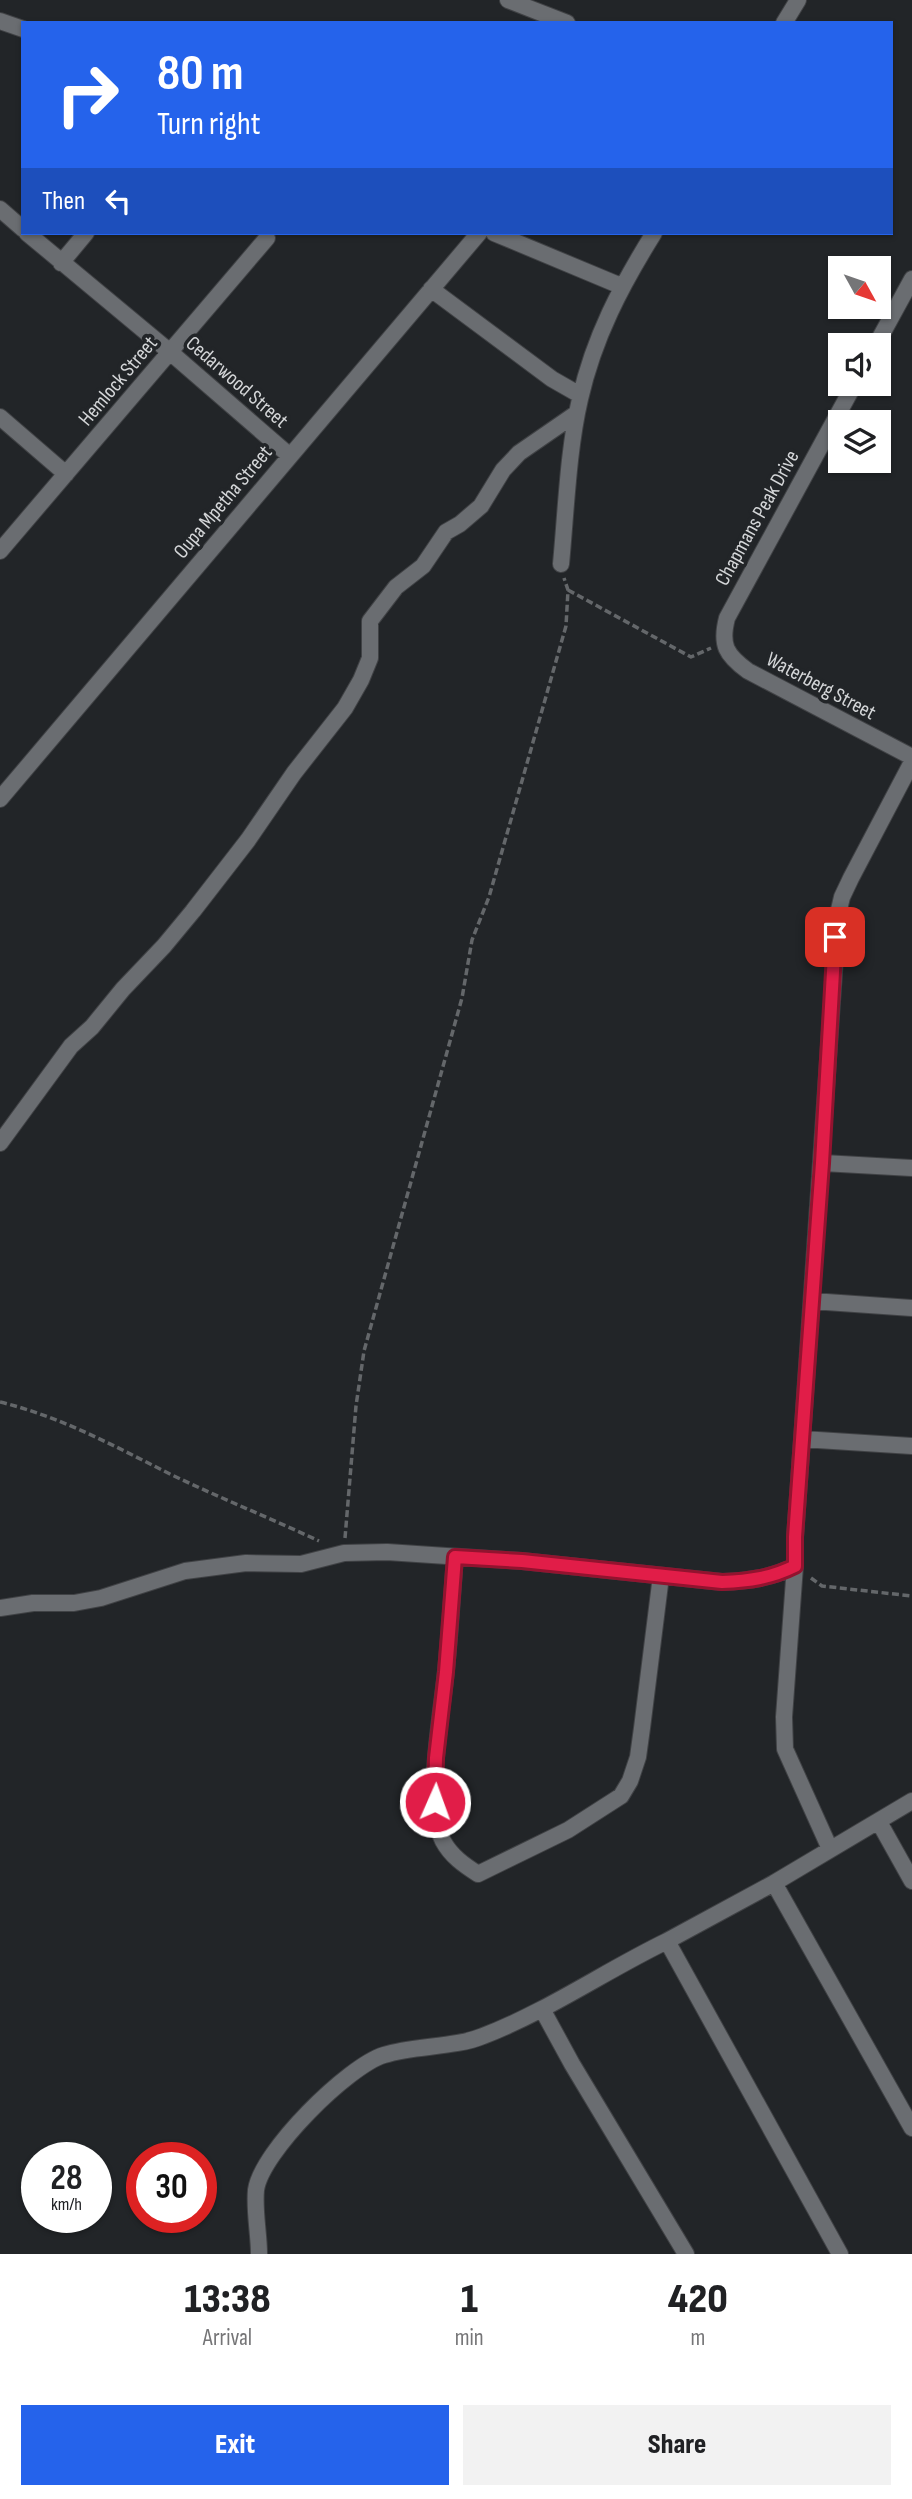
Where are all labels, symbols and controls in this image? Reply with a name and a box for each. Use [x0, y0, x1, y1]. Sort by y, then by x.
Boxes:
text: 80 m [157, 45, 244, 104]
icon: right [42, 49, 133, 140]
text: Turn right [157, 105, 261, 144]
icon: left [99, 182, 137, 220]
text: Then [42, 186, 85, 217]
north arrow [828, 256, 891, 318]
map controls [828, 256, 891, 473]
street label: Hemlock Street [73, 331, 163, 431]
street label: Cedarwood Street [181, 331, 293, 433]
button: sound [828, 333, 891, 396]
button: layers [828, 410, 891, 473]
street label: Oupa Mpetha Street [168, 440, 278, 564]
street label: Chapmans Peak Drive [710, 446, 804, 590]
street label: Waterberg Street [762, 647, 880, 725]
pin [805, 907, 865, 967]
icon: arrive [816, 918, 854, 956]
position arrow [398, 1765, 472, 1839]
speed limit sign: 30 [126, 2142, 217, 2233]
text: 28 [51, 2157, 82, 2200]
text: km/h [51, 2194, 82, 2215]
text: 13:38 [184, 2274, 271, 2325]
text: 1 [461, 2274, 478, 2325]
text: 420 [668, 2274, 728, 2325]
text: Arrival [203, 2324, 252, 2352]
text: min [455, 2324, 484, 2352]
text: m [690, 2324, 705, 2352]
button: Exit [21, 2405, 449, 2485]
button: Share [463, 2405, 891, 2485]

